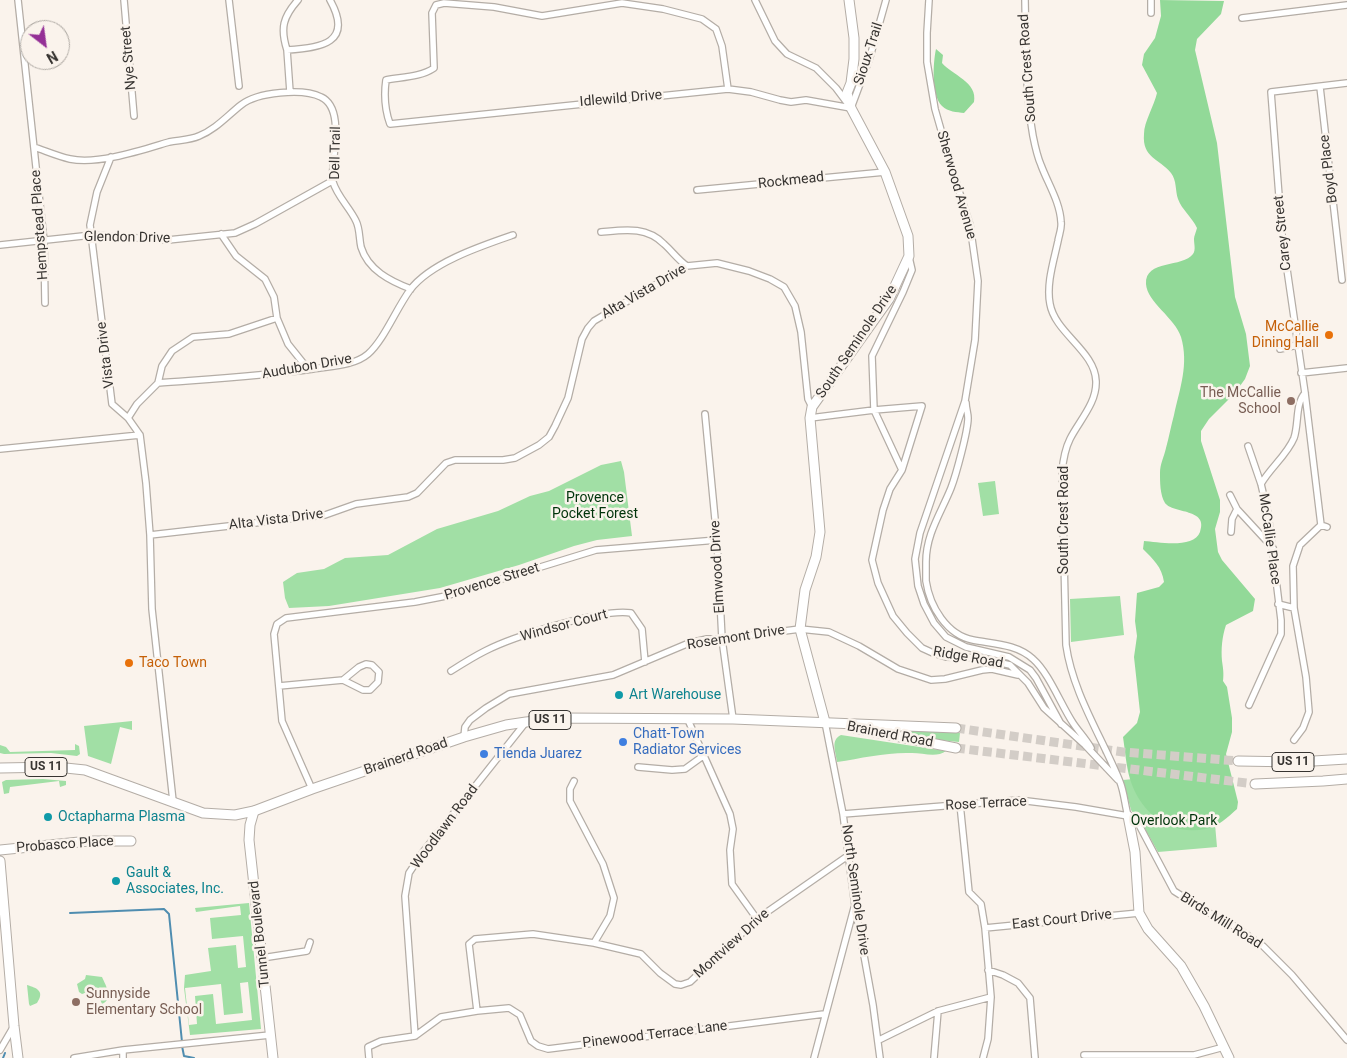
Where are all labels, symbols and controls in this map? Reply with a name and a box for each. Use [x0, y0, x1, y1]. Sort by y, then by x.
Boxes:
street label: South Crest Road [1016, 13, 1040, 123]
north arrow [20, 20, 70, 70]
street label: Sioux Trail [851, 21, 887, 87]
street label: Nye Street [118, 25, 140, 91]
text: N [44, 48, 60, 67]
street label: Idlewild Drive [579, 87, 663, 111]
street label: Dell Trail [327, 126, 345, 180]
street label: Sherwood Avenue [932, 129, 980, 241]
street label: Boyd Place [1316, 134, 1342, 204]
street label: Hempstead Place [28, 169, 52, 281]
street label: Rockmead [757, 169, 825, 193]
street label: Carey Street [1271, 194, 1295, 272]
street label: Glendon Drive [84, 229, 170, 247]
street label: Alta Vista Drive [599, 261, 689, 323]
street label: South Seminole Drive [813, 282, 901, 402]
place label: McCallie Dining Hall [1252, 319, 1319, 352]
street label: Vista Drive [94, 321, 118, 389]
marker: McCallie Dining Hall [1323, 329, 1335, 341]
street label: Audubon Drive [261, 351, 353, 383]
place label: The McCallie School [1200, 385, 1281, 418]
marker: The McCallie School [1285, 395, 1297, 407]
street label: South Crest Road [1056, 466, 1072, 574]
park label: Provence Pocket Forest [552, 490, 638, 522]
street label: McCallie Place [1254, 492, 1284, 586]
street label: Alta Vista Drive [228, 506, 324, 534]
street label: Elmwood Drive [707, 520, 729, 614]
street label: Provence Street [443, 560, 541, 604]
street label: Windsor Court [519, 606, 609, 646]
street label: Rosemont Drive [686, 622, 786, 654]
street label: Ridge Road [932, 644, 1004, 672]
place label: Taco Town [139, 655, 207, 671]
marker: Taco Town [123, 657, 135, 669]
place label: Art Warehouse [629, 687, 721, 703]
marker: Art Warehouse [613, 689, 625, 701]
road number: US 11 [529, 710, 571, 730]
street label: Brainerd Road [845, 718, 935, 752]
place label: Chatt-Town Radiator Services [633, 726, 742, 759]
street label: Brainerd Road [362, 735, 450, 779]
marker: Chatt-Town Radiator Services [617, 736, 629, 748]
place label: Tienda Juarez [494, 746, 582, 762]
marker: Tienda Juarez [478, 748, 490, 760]
road number: US 11 [1272, 752, 1314, 772]
road number: US 11 [25, 758, 67, 776]
street label: Woodlawn Road [408, 782, 482, 872]
street label: Rose Terrace [945, 793, 1027, 815]
place label: Octapharma Plasma [58, 809, 185, 825]
marker: Octapharma Plasma [42, 811, 54, 823]
park label: Overlook Park [1131, 813, 1217, 829]
street label: North Seminole Drive [838, 824, 872, 956]
street label: Probasco Place [16, 833, 114, 857]
place label: Gault & Associates, Inc. [126, 865, 224, 898]
marker: Gault & Associates, Inc. [110, 875, 122, 887]
street label: Tunnel Boulevard [246, 880, 274, 988]
street label: Birds Mill Road [1177, 889, 1265, 953]
street label: Montview Drive [691, 906, 773, 982]
street label: East Court Drive [1011, 906, 1113, 934]
place label: Sunnyside Elementary School [86, 986, 202, 1019]
marker: Sunnyside Elementary School [70, 996, 82, 1008]
street label: Pinewood Terrace Lane [582, 1018, 728, 1052]

